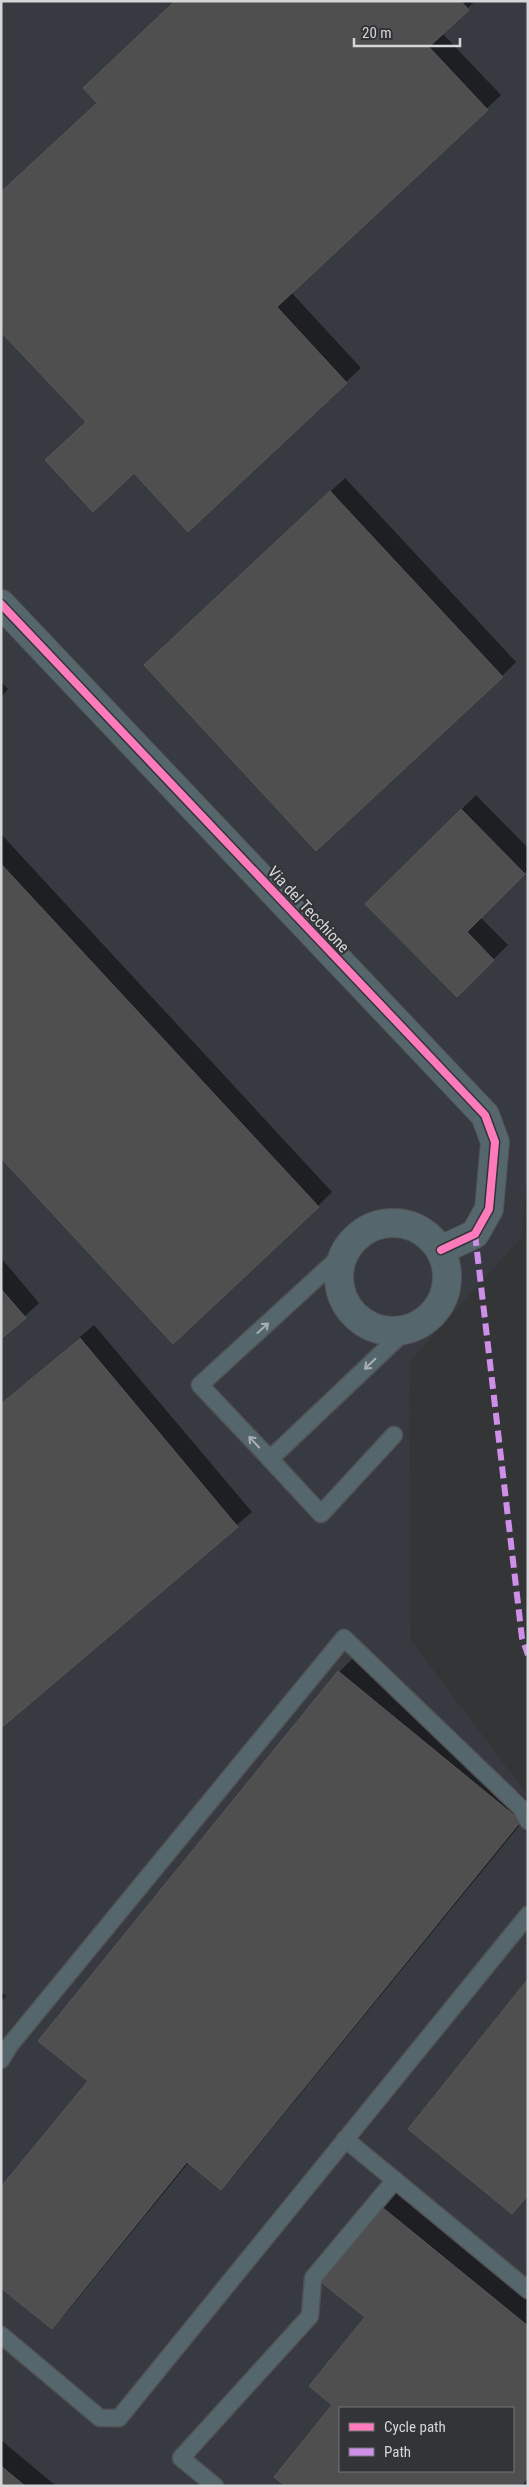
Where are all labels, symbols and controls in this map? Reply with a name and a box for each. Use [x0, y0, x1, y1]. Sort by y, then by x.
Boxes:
scale bar [354, 15, 460, 47]
text: 20 m [362, 24, 392, 42]
street label: Via del Tecchione [264, 862, 353, 956]
one-way arrow [257, 1322, 269, 1334]
one-way arrow [365, 1357, 377, 1369]
one-way arrow [248, 1435, 260, 1448]
legend [339, 2407, 514, 2472]
text: Cycle path [384, 2418, 446, 2436]
text: Path [384, 2443, 411, 2461]

